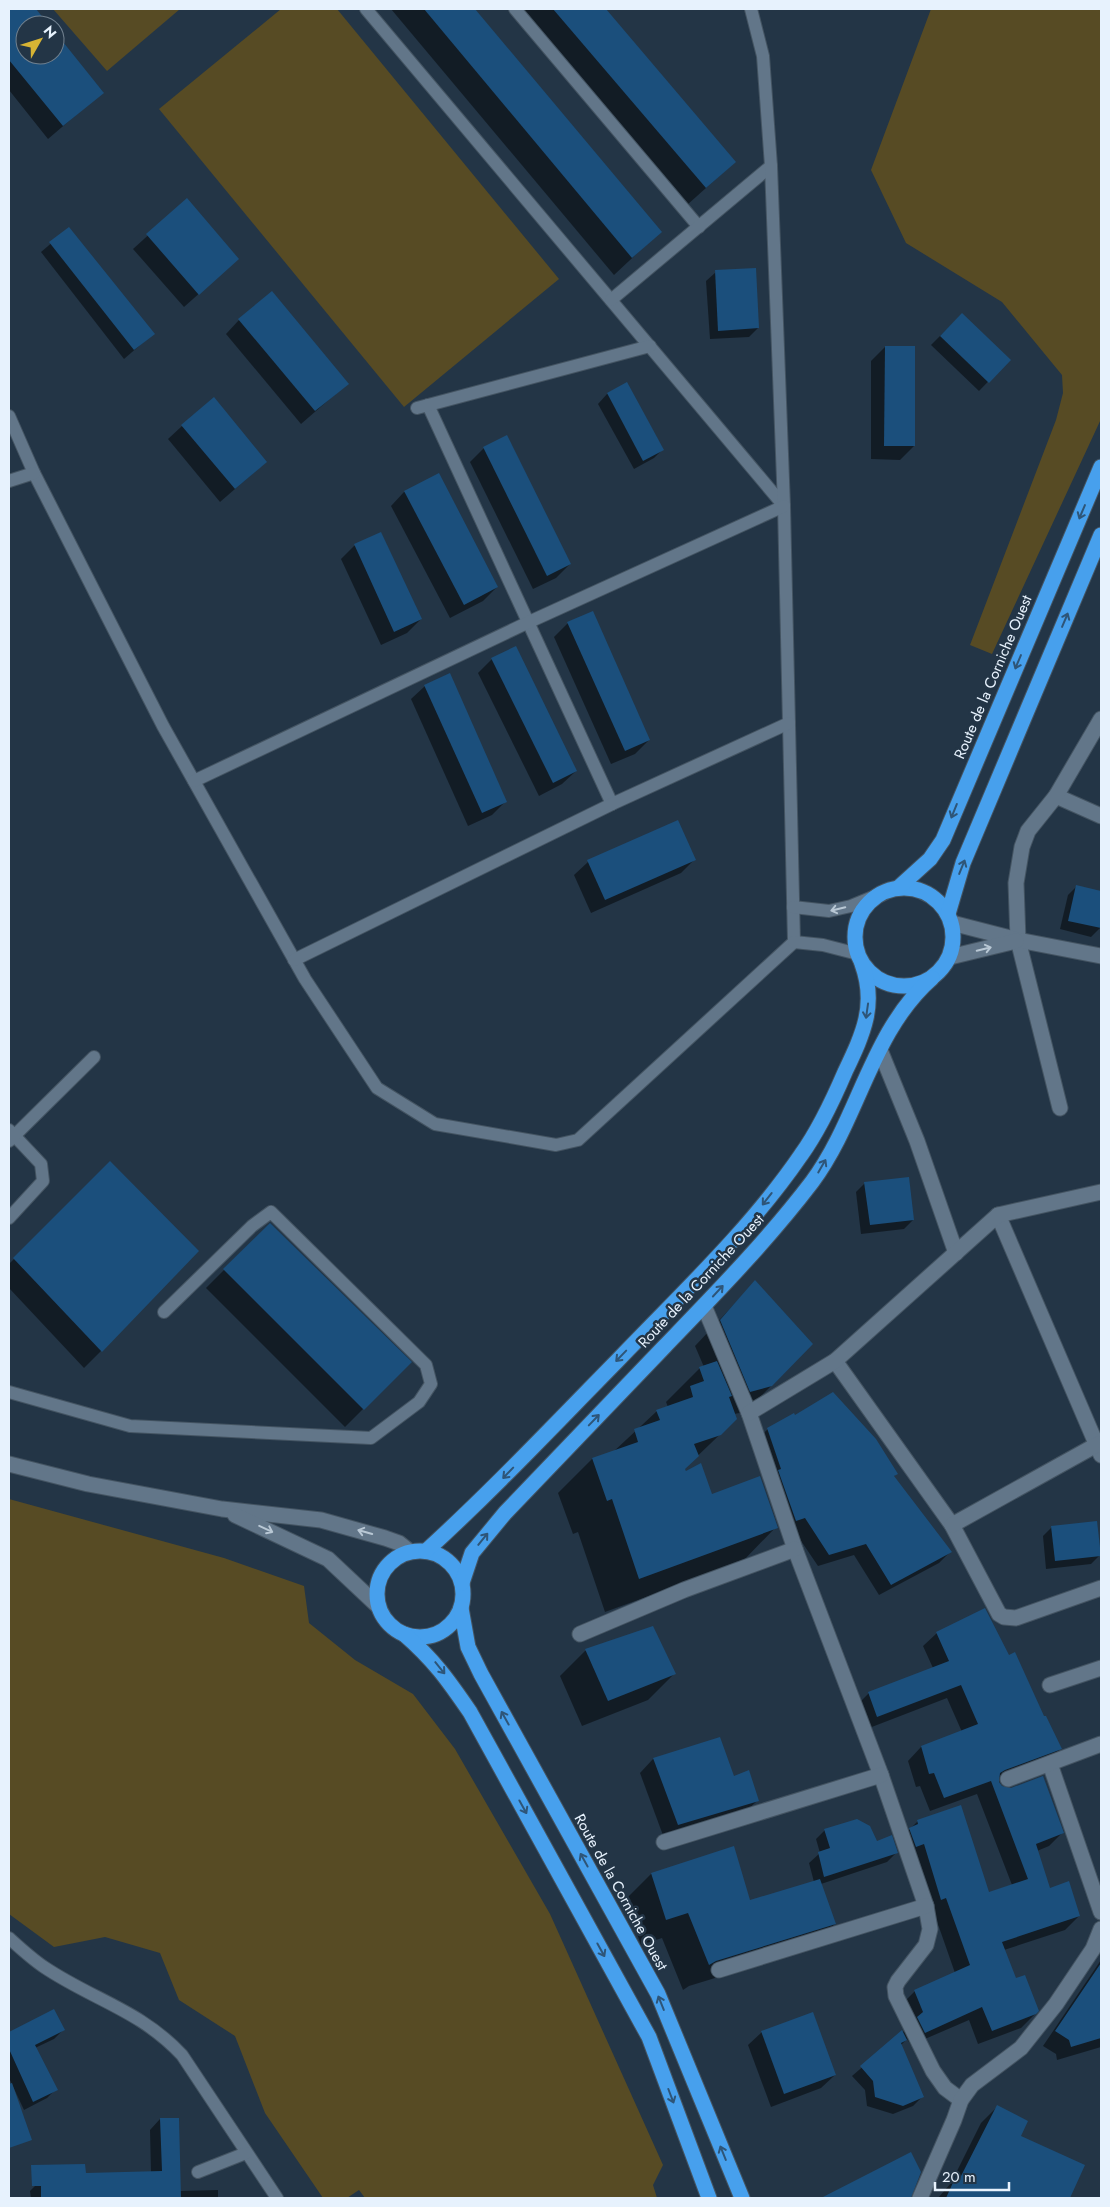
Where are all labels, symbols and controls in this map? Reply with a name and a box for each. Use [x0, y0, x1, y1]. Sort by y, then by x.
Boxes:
north arrow [15, 15, 65, 65]
text: N [39, 21, 61, 42]
one-way arrow [1077, 504, 1087, 519]
street label: Route de la Corniche Ouest [948, 591, 1038, 762]
one-way arrow [1060, 613, 1070, 628]
one-way arrow [1013, 654, 1023, 669]
one-way arrow [949, 803, 958, 818]
one-way arrow [958, 860, 967, 875]
one-way arrow [830, 905, 846, 914]
one-way arrow [975, 944, 991, 953]
one-way arrow [862, 1003, 872, 1019]
one-way arrow [817, 1159, 827, 1173]
one-way arrow [762, 1192, 773, 1205]
street label: Route de la Corniche Ouest [633, 1209, 769, 1353]
one-way arrow [712, 1285, 724, 1297]
one-way arrow [615, 1350, 627, 1363]
one-way arrow [588, 1414, 600, 1427]
one-way arrow [502, 1467, 514, 1480]
one-way arrow [258, 1525, 273, 1535]
one-way arrow [358, 1527, 374, 1536]
one-way arrow [477, 1533, 489, 1546]
one-way arrow [434, 1661, 445, 1674]
one-way arrow [500, 1711, 510, 1726]
one-way arrow [518, 1800, 528, 1815]
street label: Route de la Corniche Ouest [569, 1810, 673, 1975]
one-way arrow [578, 1854, 588, 1868]
one-way arrow [596, 1942, 606, 1957]
one-way arrow [656, 1996, 666, 2011]
one-way arrow [667, 2088, 677, 2103]
one-way arrow [718, 2146, 728, 2161]
scale bar [935, 2160, 1009, 2192]
text: 20 m [942, 2166, 976, 2188]

